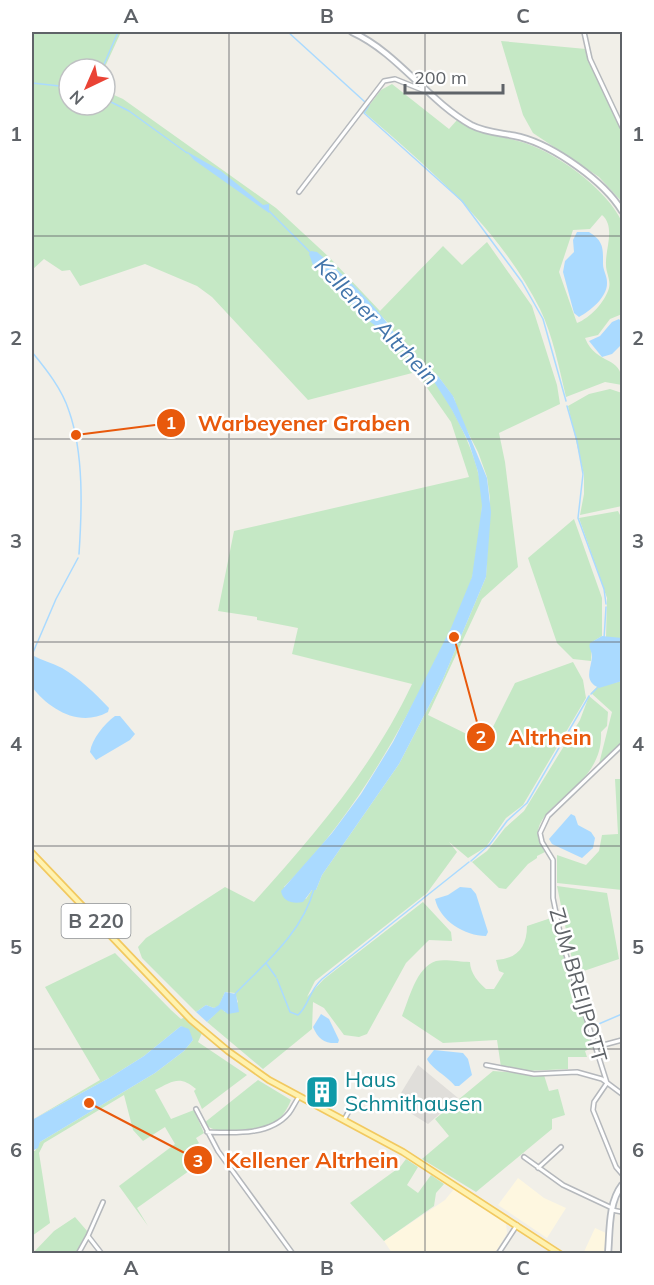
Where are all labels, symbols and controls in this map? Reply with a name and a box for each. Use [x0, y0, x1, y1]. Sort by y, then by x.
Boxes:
text: A [124, 3, 139, 28]
text: B [320, 3, 334, 28]
text: C [516, 3, 530, 28]
north arrow [57, 57, 117, 117]
scale bar [405, 57, 502, 95]
text: 200 m [414, 66, 467, 89]
text: N [65, 86, 88, 109]
text: 1 [10, 121, 22, 146]
text: 1 [632, 121, 644, 146]
water label: Kellener Altrhein [309, 251, 445, 391]
text: 2 [10, 325, 22, 350]
text: 2 [632, 325, 644, 350]
callout: Warbeyener Graben [156, 403, 422, 443]
text: Warbeyener Graben [198, 409, 410, 437]
text: 1 [166, 411, 176, 434]
text: 3 [10, 528, 22, 553]
text: 3 [632, 528, 644, 553]
callout: Altrhein [466, 717, 604, 757]
text: Altrhein [508, 723, 592, 751]
text: 2 [476, 725, 486, 748]
text: 4 [10, 731, 22, 756]
text: 4 [632, 731, 644, 756]
road number: B 220 [62, 904, 130, 938]
street label: ZUM BREIJPOTT [545, 905, 613, 1065]
text: 5 [10, 934, 22, 959]
text: 5 [632, 934, 644, 959]
place label: Haus Schmithausen [345, 1066, 483, 1116]
building icon: Haus Schmithausen [304, 1074, 340, 1110]
text: 6 [10, 1137, 22, 1162]
text: 6 [632, 1137, 644, 1162]
callout: Kellener Altrhein [183, 1140, 410, 1180]
text: Kellener Altrhein [225, 1146, 399, 1174]
text: 3 [193, 1149, 203, 1172]
text: A [124, 1255, 139, 1280]
text: B [320, 1255, 334, 1280]
text: C [516, 1255, 530, 1280]

